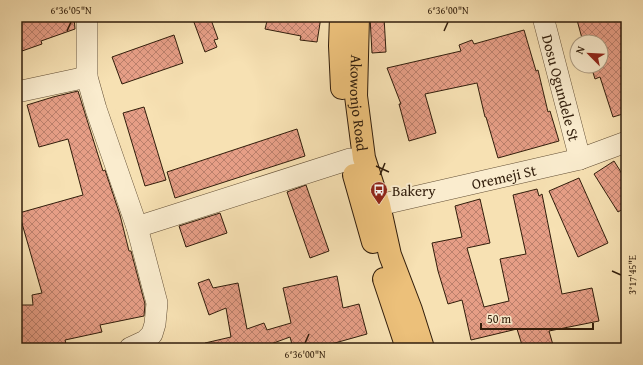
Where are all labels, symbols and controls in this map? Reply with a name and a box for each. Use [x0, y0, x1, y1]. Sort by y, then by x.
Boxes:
text: 6°36'05"N [50, 3, 92, 18]
text: 6°36'00"N [427, 3, 469, 18]
street label: Dosu Ogundele St [537, 32, 586, 144]
north arrow [569, 34, 609, 74]
text: N [571, 43, 589, 57]
street label: Akowonjo Road [345, 54, 374, 152]
street label: Oremeji St [469, 159, 539, 194]
bus stop icon: Bakery [369, 180, 389, 205]
place label: Bakery [392, 180, 436, 201]
text: 3°17'45"E [625, 255, 640, 295]
scale bar [481, 305, 593, 331]
text: 50 m [487, 310, 511, 327]
text: 6°36'00"N [284, 347, 326, 362]

